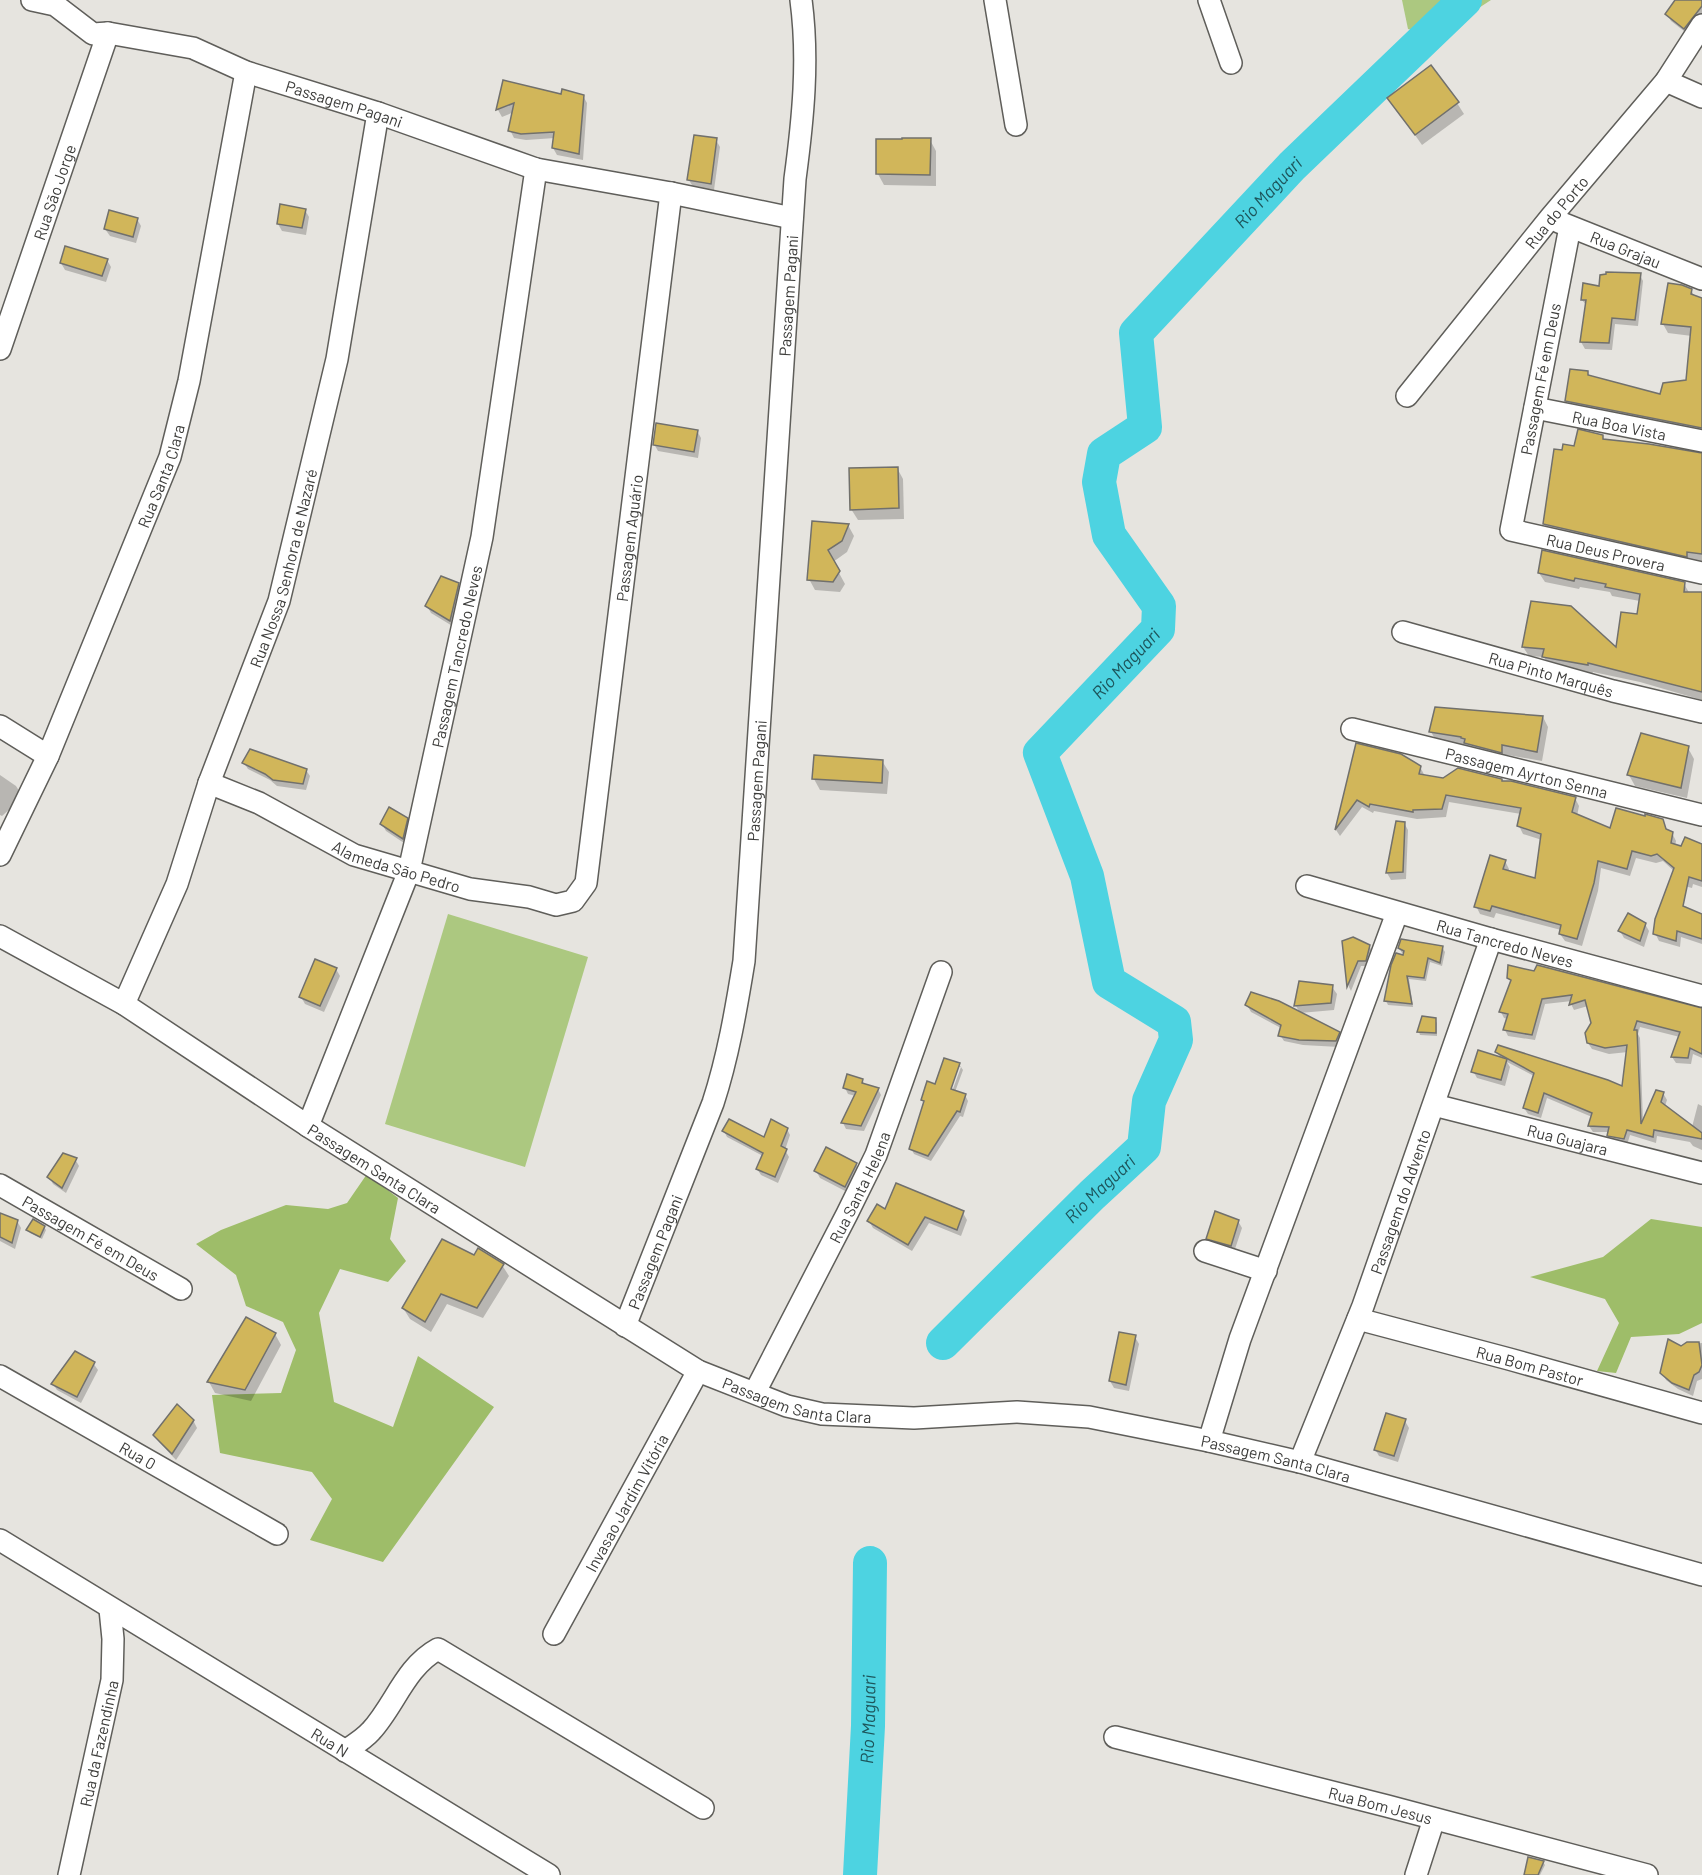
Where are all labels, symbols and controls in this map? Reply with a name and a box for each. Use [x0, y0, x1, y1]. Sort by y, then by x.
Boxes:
street label: Passagem Pagani [284, 75, 405, 131]
street label: Rua São Jorge [29, 142, 79, 242]
water label: Rio Maguari [1229, 151, 1307, 232]
street label: Rua do Porto [1520, 171, 1592, 252]
street label: Rua Grajau [1588, 226, 1664, 271]
street label: Passagem Pagani [774, 234, 801, 357]
street label: Passagem Fé em Deus [1516, 301, 1564, 457]
street label: Rua Boa Vista [1571, 406, 1668, 443]
street label: Rua Santa Clara [133, 422, 187, 530]
street label: Rua Nossa Senhora de Nazaré [245, 467, 320, 670]
street label: Passagem Aguário [611, 473, 646, 603]
street label: Rua Deus Provera [1545, 529, 1667, 574]
street label: Passagem Tancredo Neves [427, 563, 485, 749]
water label: Rio Maguari [1087, 623, 1165, 703]
street label: Rua Pinto Marquês [1487, 647, 1616, 700]
street label: Passagem Pagani [742, 719, 769, 842]
street label: Passagem Ayrton Senna [1444, 743, 1610, 801]
street label: Alameda São Pedro [329, 836, 463, 895]
street label: Rua Tancredo Neves [1434, 914, 1576, 970]
street label: Passagem Santa Clara [305, 1119, 445, 1217]
street label: Rua Guajara [1525, 1120, 1610, 1158]
street label: Passagem do Advento [1365, 1126, 1434, 1276]
street label: Rua Santa Helena [824, 1129, 893, 1246]
water label: Rio Maguari [1060, 1149, 1140, 1227]
street label: Passagem Fé em Deus [19, 1191, 163, 1284]
street label: Passagem Pagani [623, 1192, 686, 1312]
street label: Rua Bom Pastor [1474, 1341, 1586, 1389]
street label: Passagem Santa Clara [720, 1372, 872, 1426]
street label: Invasao Jardim Vitória [581, 1430, 671, 1575]
street label: Passagem Santa Clara [1199, 1430, 1353, 1485]
street label: Rua 0 [117, 1437, 160, 1473]
water label: Rio Maguari [855, 1674, 880, 1764]
street label: Rua da Fazendinha [75, 1678, 121, 1808]
street label: Rua N [308, 1723, 353, 1760]
street label: Rua Bom Jesus [1327, 1782, 1435, 1827]

